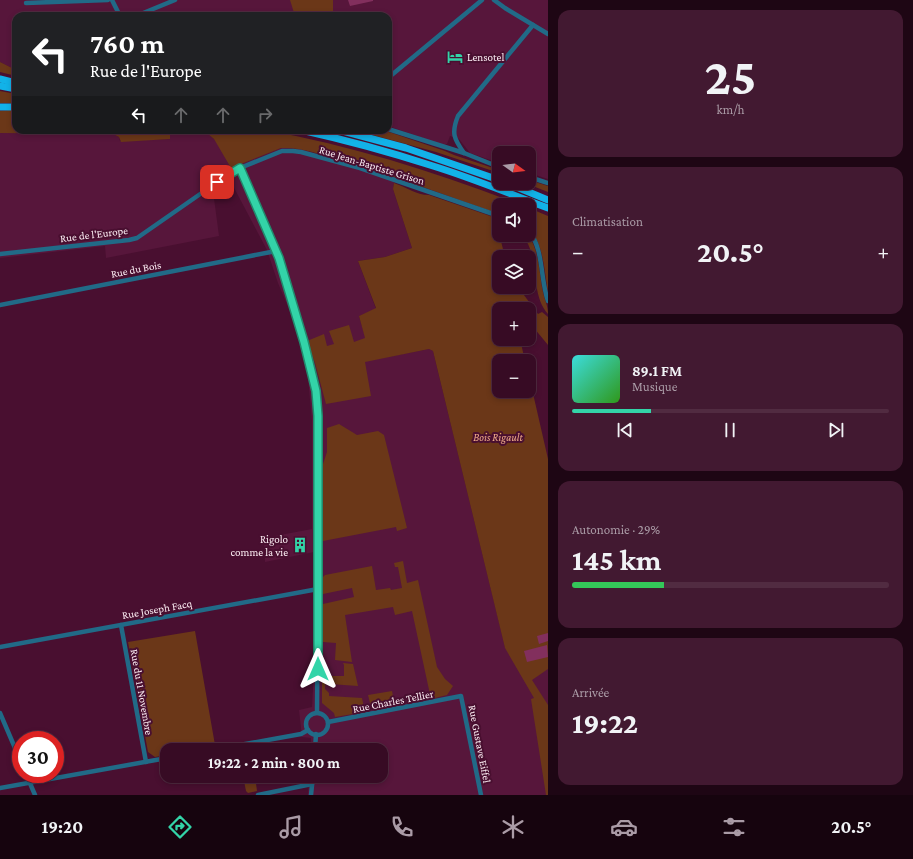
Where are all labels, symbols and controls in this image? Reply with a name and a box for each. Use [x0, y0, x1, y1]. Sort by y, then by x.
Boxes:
icon: left [24, 28, 76, 80]
text: 760 m [90, 28, 164, 59]
text: 25 [705, 47, 757, 105]
hotel icon: Lensotel [446, 48, 464, 66]
place label: Lensotel [467, 51, 504, 63]
text: Rue de l'Europe [90, 61, 202, 81]
text: km/h [716, 102, 745, 117]
icon: left [128, 104, 150, 126]
icon: ahead [170, 104, 192, 126]
icon: ahead [212, 104, 234, 126]
icon: right [254, 104, 276, 126]
street label: Rue Jean-Baptiste Grison [318, 143, 426, 188]
north arrow [492, 146, 536, 190]
map controls [492, 146, 536, 398]
pin [200, 165, 234, 199]
icon: arrive [206, 171, 228, 193]
button: sound [492, 198, 536, 242]
text: Climatisation [572, 214, 643, 229]
street label: Rue de l'Europe [59, 224, 129, 245]
text: 20.5° [697, 235, 764, 268]
text: − [572, 239, 584, 264]
text: + [877, 239, 889, 264]
button: layers [492, 250, 536, 294]
street label: Rue du Bois [110, 258, 162, 280]
button: + [492, 302, 536, 346]
button: − [492, 354, 536, 398]
text: 89.1 FM [632, 363, 682, 379]
text: Musique [632, 379, 677, 394]
icon: previous [614, 419, 636, 441]
icon: pause [719, 419, 741, 441]
icon: next [825, 419, 847, 441]
park label: Bois Rigault [473, 431, 524, 444]
text: Autonomie · 29% [572, 522, 660, 537]
place label: Rigolo comme la vie [231, 533, 289, 558]
building icon: Rigolo comme la vie [291, 536, 309, 554]
text: 145 km [572, 543, 661, 576]
street label: Rue Joseph Facq [121, 597, 193, 622]
street label: Rue du 11 Novembre [129, 648, 156, 736]
position arrow [297, 648, 339, 690]
text: Arrivée [572, 685, 609, 700]
street label: Rue Charles Tellier [352, 687, 434, 715]
street label: Rue Gustave Eiffel [467, 704, 493, 784]
text: 19:22 [572, 706, 638, 739]
speed limit sign: 30 [12, 731, 64, 783]
text: 19:22 · 2 min · 800 m [208, 755, 340, 771]
icon: directions [166, 813, 194, 841]
icon: music [277, 813, 305, 841]
icon: phone [388, 813, 416, 841]
icon: climate [499, 813, 527, 841]
icon: car [610, 813, 638, 841]
icon: filters [720, 813, 748, 841]
text: 19:20 [41, 817, 83, 837]
text: 20.5° [831, 817, 871, 837]

